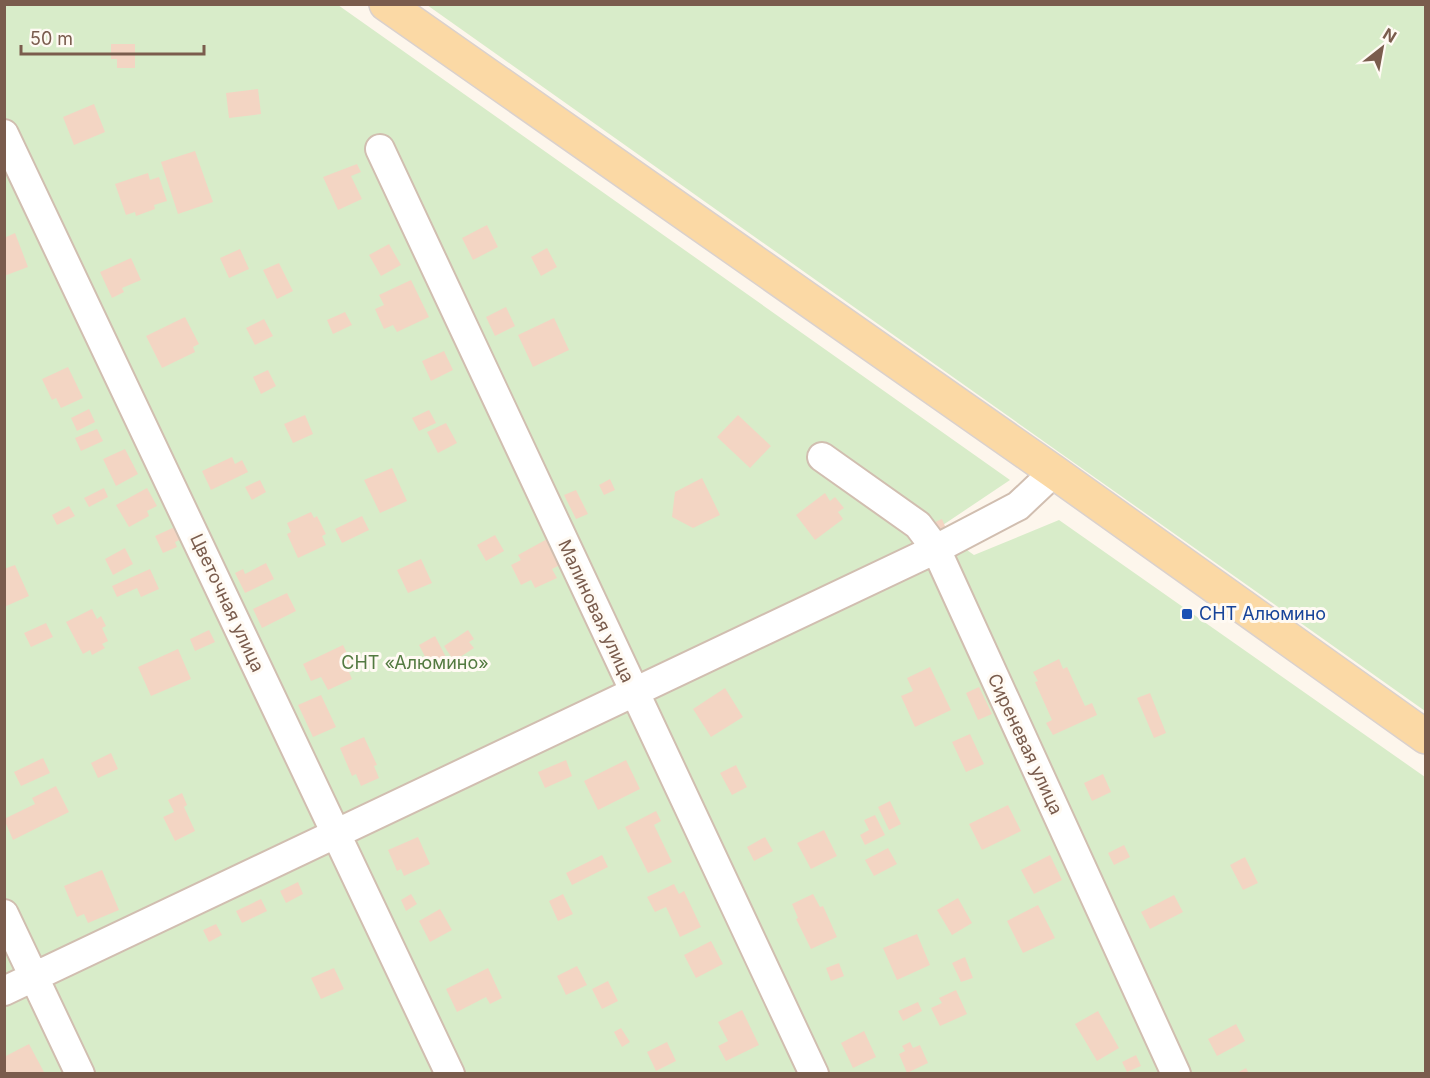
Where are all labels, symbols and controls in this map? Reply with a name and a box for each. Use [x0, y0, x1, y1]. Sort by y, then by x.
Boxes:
scale bar [21, 18, 204, 56]
north arrow [1352, 18, 1412, 78]
text: N [1379, 23, 1400, 47]
text: 50 m [30, 28, 73, 49]
street label: Цветочная улица [186, 530, 269, 675]
street label: Малиновая улица [554, 536, 639, 686]
place label: СНТ Алюмино [1199, 603, 1326, 624]
marker: СНТ Алюмино [1180, 607, 1194, 621]
park label: СНТ «Алюмино» [341, 652, 489, 673]
street label: Сиреневая улица [984, 670, 1067, 818]

